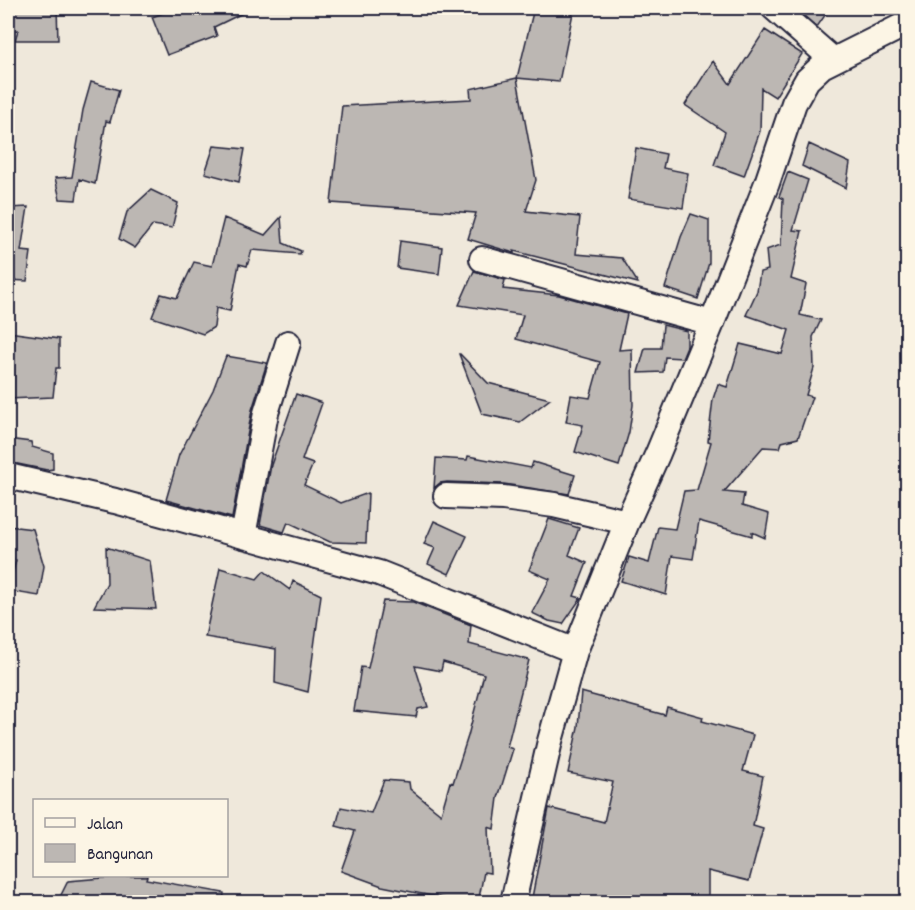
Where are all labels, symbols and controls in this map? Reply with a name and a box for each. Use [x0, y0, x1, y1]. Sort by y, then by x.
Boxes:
legend [33, 799, 228, 877]
text: Jalan [87, 813, 123, 838]
text: Bangunan [87, 843, 153, 868]

